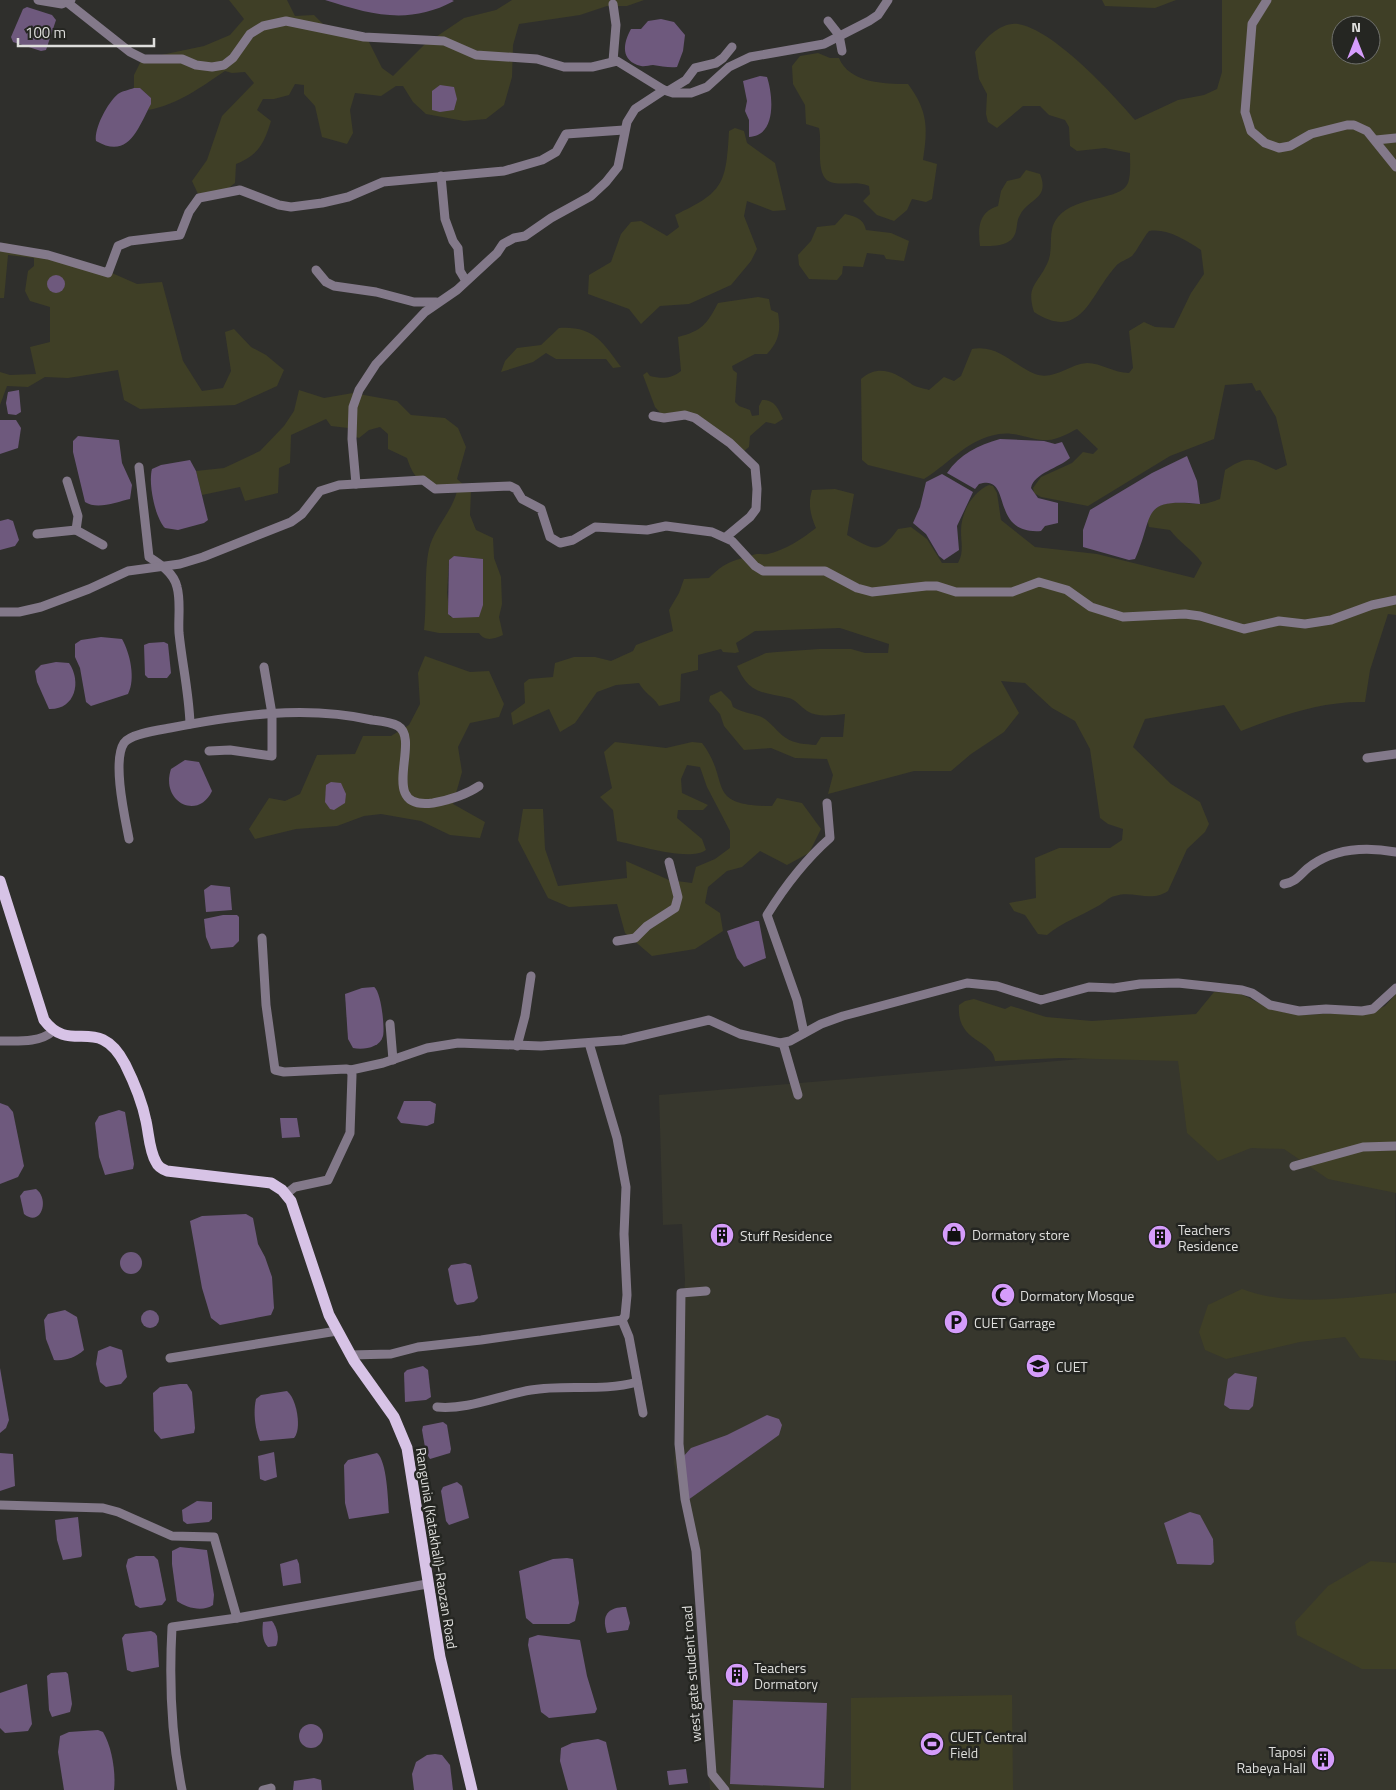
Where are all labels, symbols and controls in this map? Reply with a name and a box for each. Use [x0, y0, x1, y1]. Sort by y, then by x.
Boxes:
scale bar [18, 15, 154, 47]
north arrow [1331, 15, 1381, 65]
text: N [1351, 16, 1361, 37]
text: 100 m [25, 21, 66, 44]
place label: Teachers Residence [1178, 1219, 1238, 1256]
shop icon: Dormatory store [941, 1221, 967, 1247]
building icon: Stuff Residence [709, 1222, 735, 1248]
place label: Dormatory store [972, 1224, 1070, 1245]
building icon: Teachers Residence [1147, 1224, 1173, 1250]
place label: Stuff Residence [740, 1225, 832, 1246]
mosque icon: Dormatory Mosque [990, 1282, 1016, 1308]
place label: Dormatory Mosque [1020, 1285, 1134, 1306]
parking icon: CUET Garrage [943, 1309, 969, 1335]
place label: CUET Garrage [974, 1312, 1055, 1333]
school or university icon: CUET [1025, 1353, 1051, 1379]
place label: CUET [1056, 1356, 1088, 1377]
street label: Rangunia (Katakhali)-Raozan Road [411, 1446, 463, 1650]
street label: west gate student road [676, 1605, 706, 1743]
place label: Teachers Dormatory [754, 1657, 818, 1694]
building icon: Teachers Dormatory [724, 1662, 750, 1688]
place label: CUET Central Field [950, 1726, 1027, 1763]
sports icon: CUET Central Field [919, 1731, 945, 1757]
place label: Taposi Rabeya Hall [1236, 1741, 1306, 1778]
building icon: Taposi Rabeya Hall [1310, 1746, 1336, 1772]

